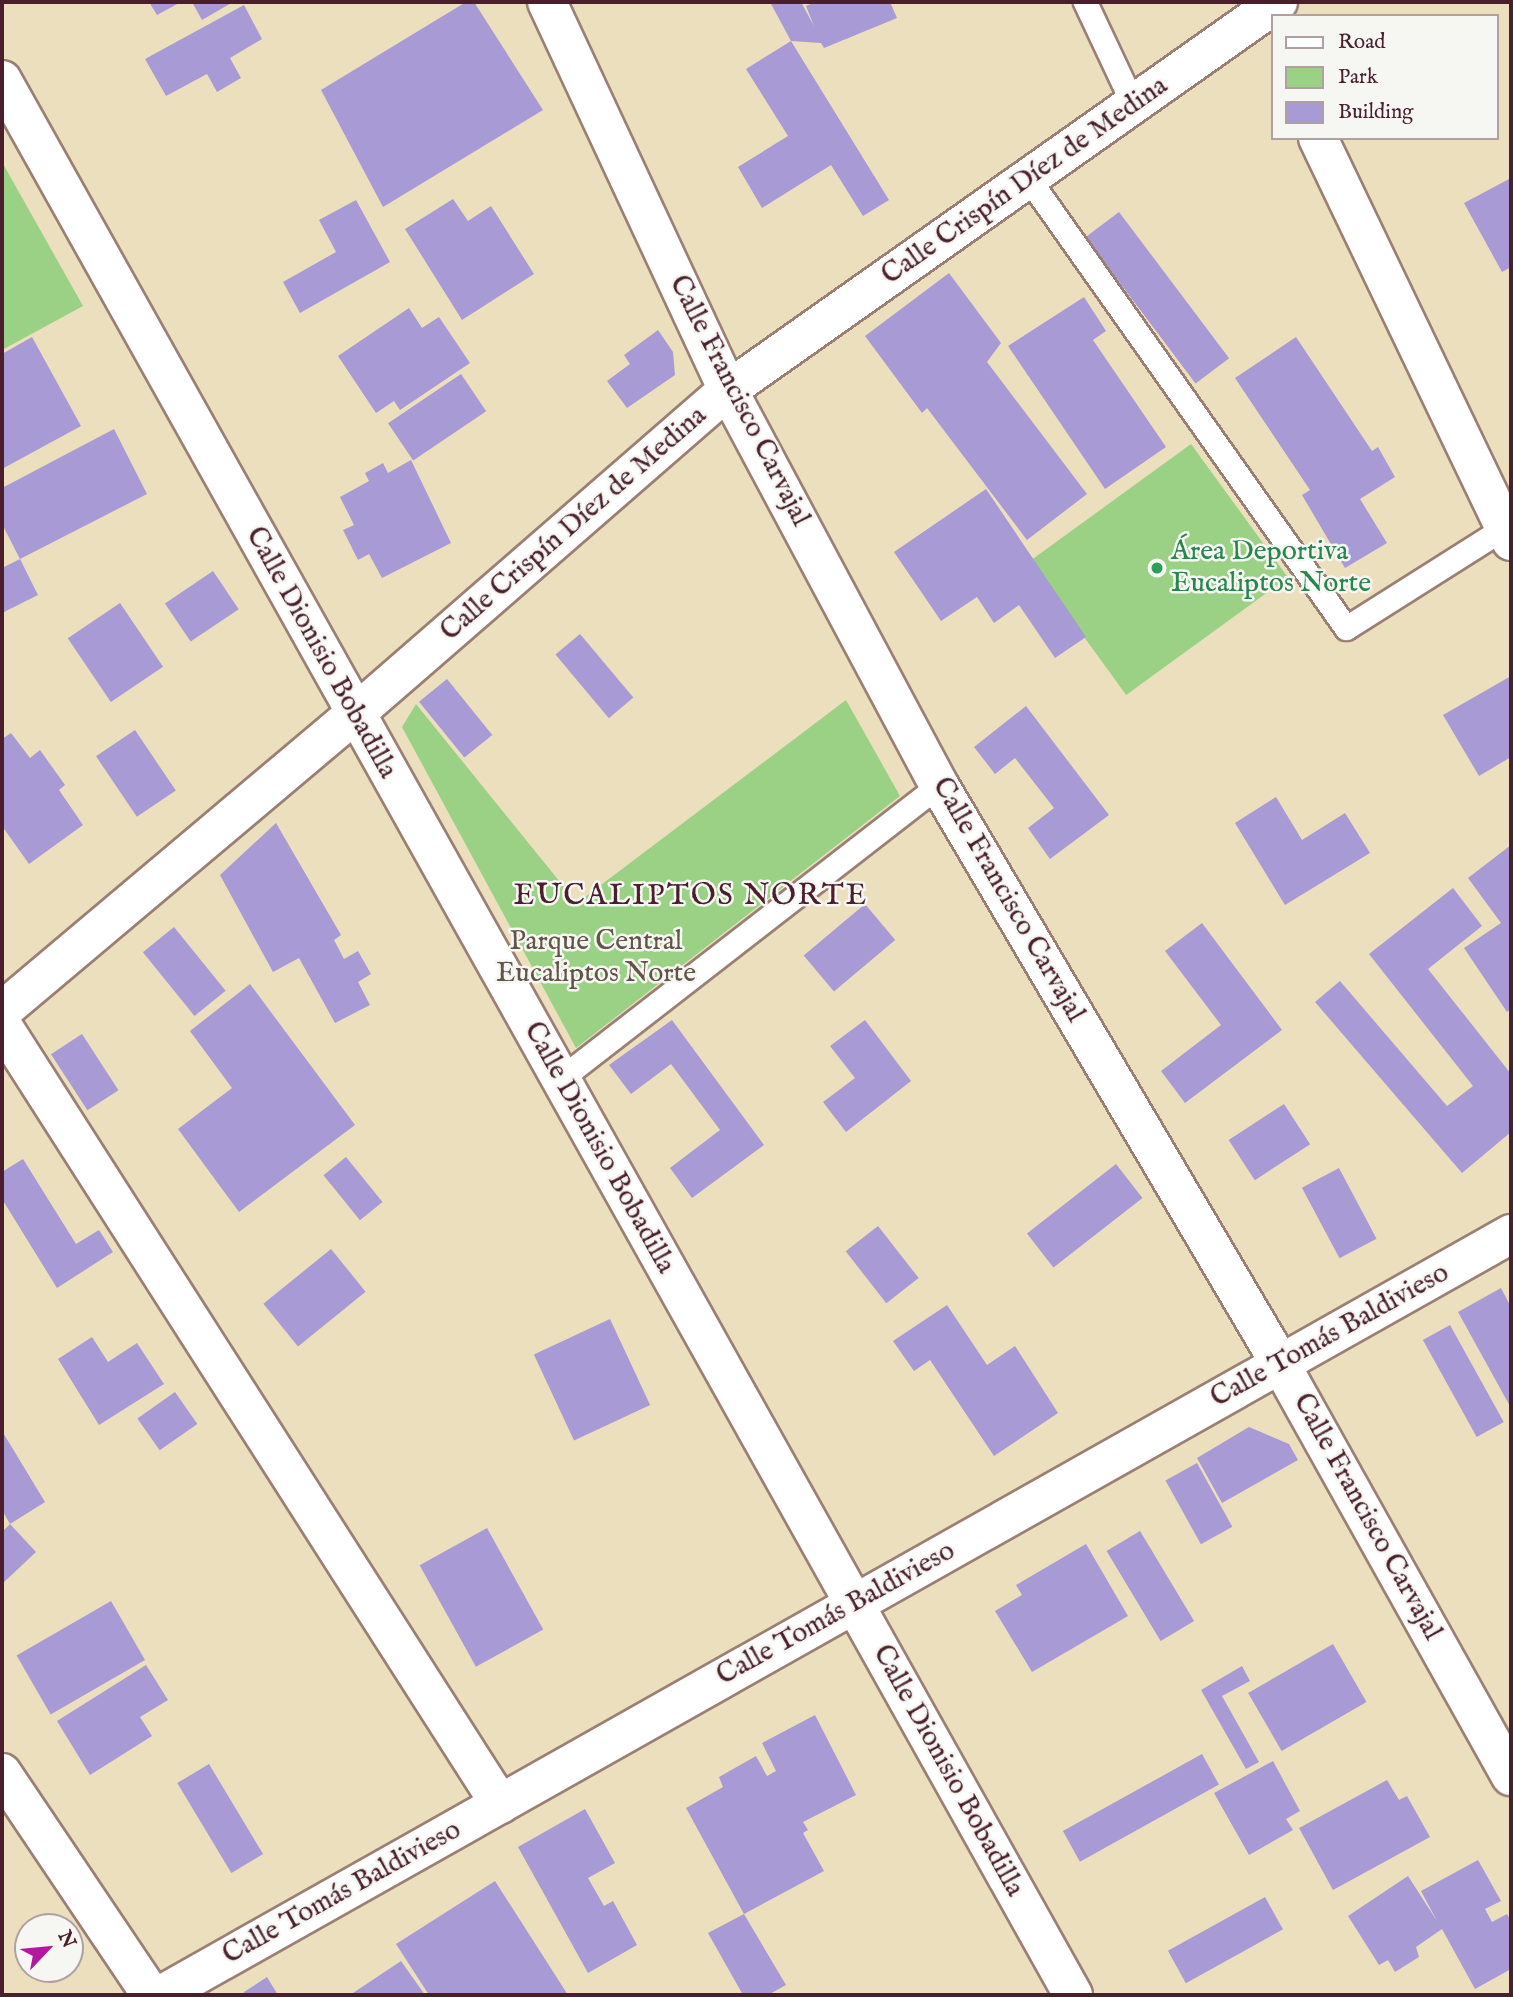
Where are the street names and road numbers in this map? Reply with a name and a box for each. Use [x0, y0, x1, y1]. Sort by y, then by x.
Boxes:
street label: Calle Crispín Díez de Medina [876, 69, 1174, 293]
street label: Calle Francisco Carvajal [661, 270, 817, 532]
street label: Calle Crispín Díez de Medina [434, 399, 714, 649]
street label: Calle Dionisio Bobadilla [238, 521, 404, 785]
street label: Calle Francisco Carvajal [924, 772, 1092, 1028]
street label: Calle Dionisio Bobadilla [516, 1016, 682, 1280]
street label: Calle Tomás Baldivieso [1205, 1257, 1455, 1415]
street label: Calle Francisco Carvajal [1285, 1388, 1449, 1646]
street label: Calle Tomás Baldivieso [711, 1535, 961, 1693]
street label: Calle Dionisio Bobadilla [865, 1639, 1031, 1903]
street label: Calle Tomás Baldivieso [217, 1814, 467, 1972]

